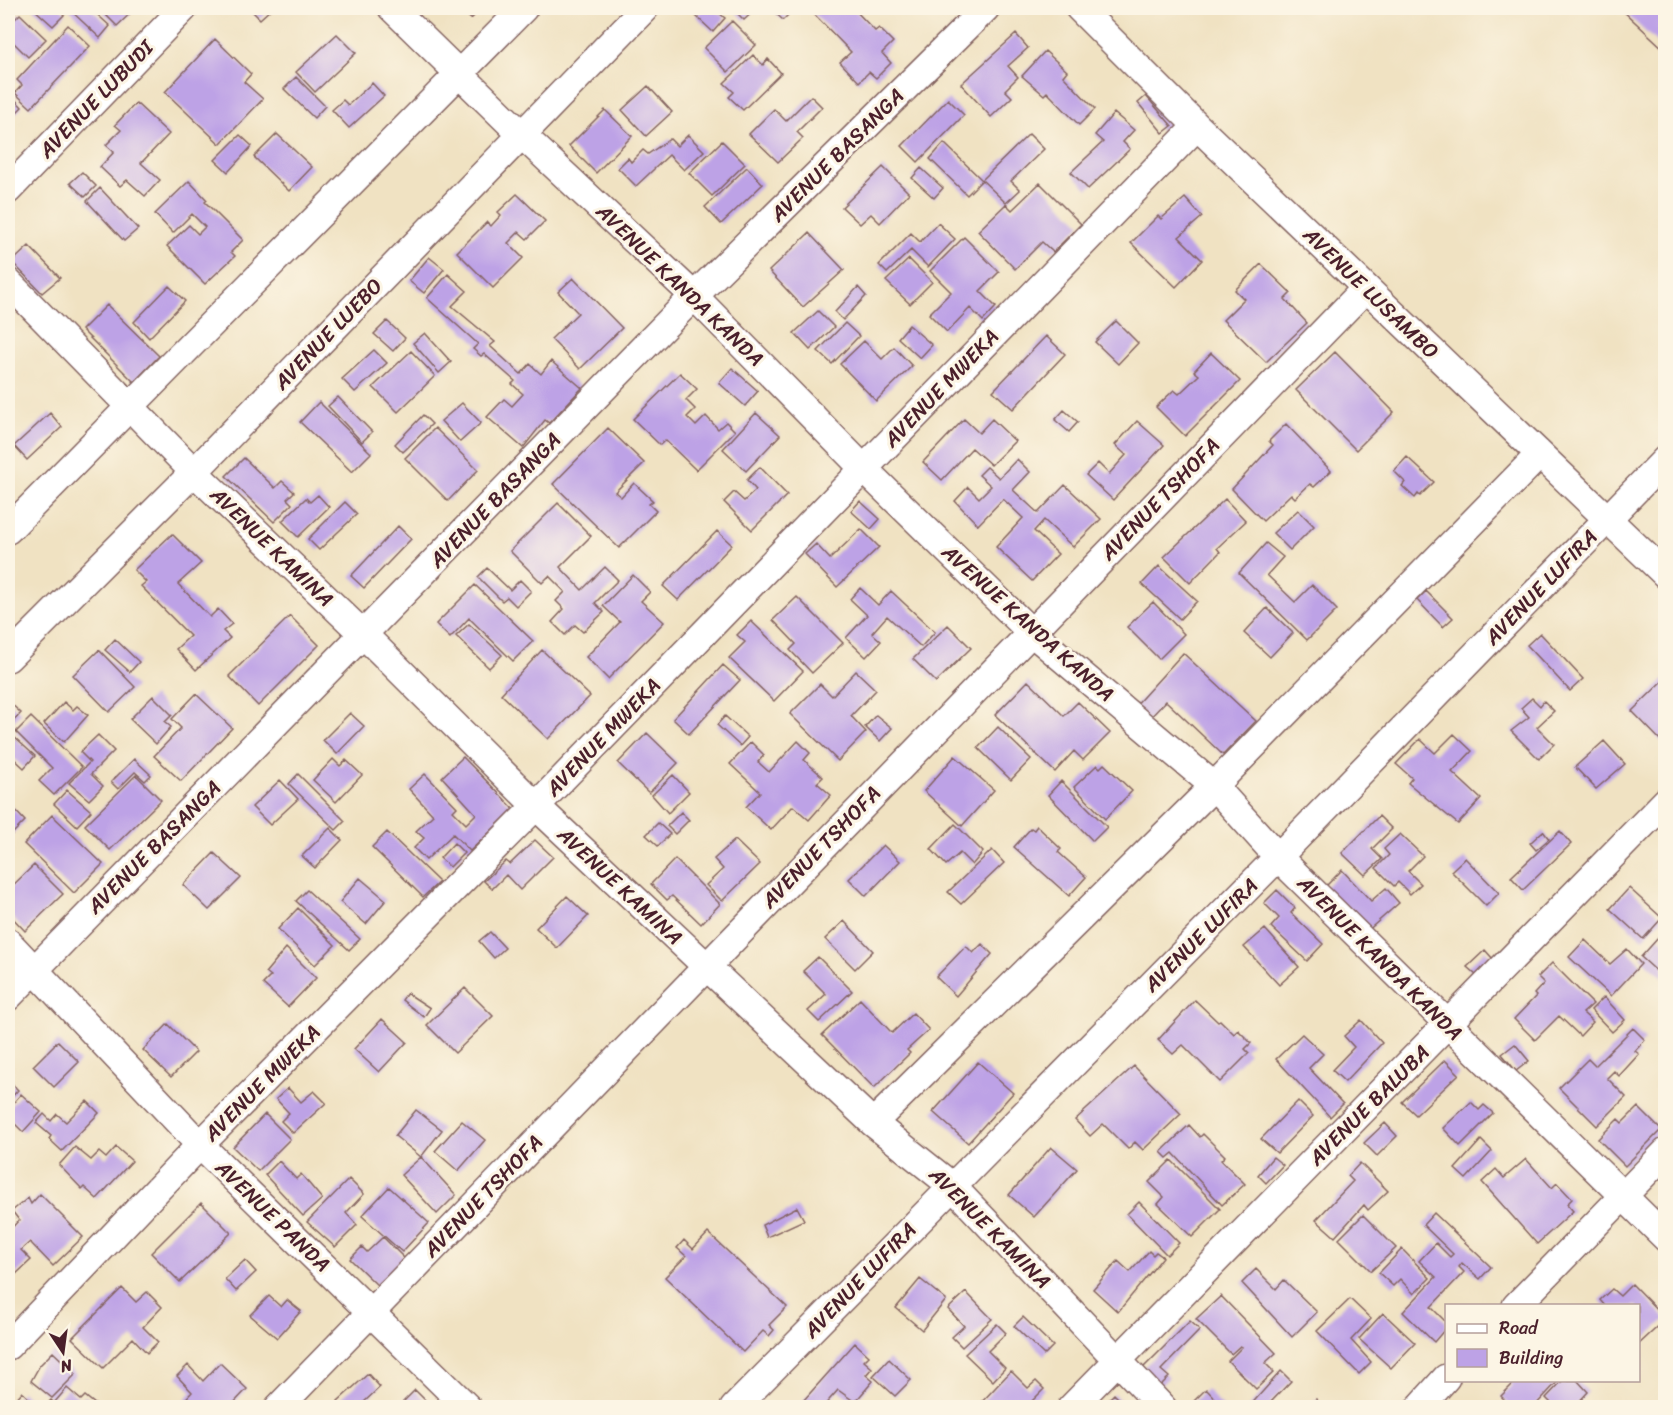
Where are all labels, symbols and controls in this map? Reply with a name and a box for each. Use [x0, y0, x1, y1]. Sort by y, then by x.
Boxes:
street label: AVENUE LUBUDI [28, 29, 164, 168]
street label: AVENUE BASANGA [760, 78, 914, 232]
street label: AVENUE KANDA KANDA [586, 193, 773, 376]
street label: AVENUE LUSAMBO [1293, 217, 1448, 369]
street label: AVENUE LUEBO [263, 269, 392, 400]
street label: AVENUE MWEKA [873, 319, 1008, 457]
street label: AVENUE BASANGA [419, 423, 571, 578]
street label: AVENUE TSHOFA [1090, 428, 1229, 571]
street label: AVENUE KAMINA [200, 477, 343, 617]
street label: AVENUE LUFIRA [1474, 520, 1607, 655]
street label: AVENUE KANDA KANDA [932, 534, 1123, 712]
street label: AVENUE MWEKA [535, 668, 670, 806]
street label: AVENUE BASANGA [77, 770, 231, 924]
street label: AVENUE TSHOFA [751, 776, 890, 919]
street label: AVENUE KAMINA [547, 816, 692, 955]
street label: AVENUE KANDA KANDA [1287, 865, 1472, 1050]
street label: AVENUE LUFIRA [1133, 868, 1268, 1003]
street label: AVENUE MWEKA [193, 1015, 330, 1152]
street label: AVENUE BALUBA [1298, 1035, 1439, 1176]
street label: AVENUE TSHOFA [413, 1125, 552, 1268]
street label: AVENUE PANDA [205, 1150, 340, 1282]
street label: AVENUE KAMINA [919, 1157, 1061, 1299]
street label: AVENUE LUFIRA [793, 1213, 926, 1348]
legend [1445, 1304, 1640, 1382]
text: Road [1499, 1312, 1539, 1344]
north arrow [33, 1322, 93, 1382]
text: Building [1499, 1342, 1563, 1374]
text: N [57, 1351, 76, 1382]

